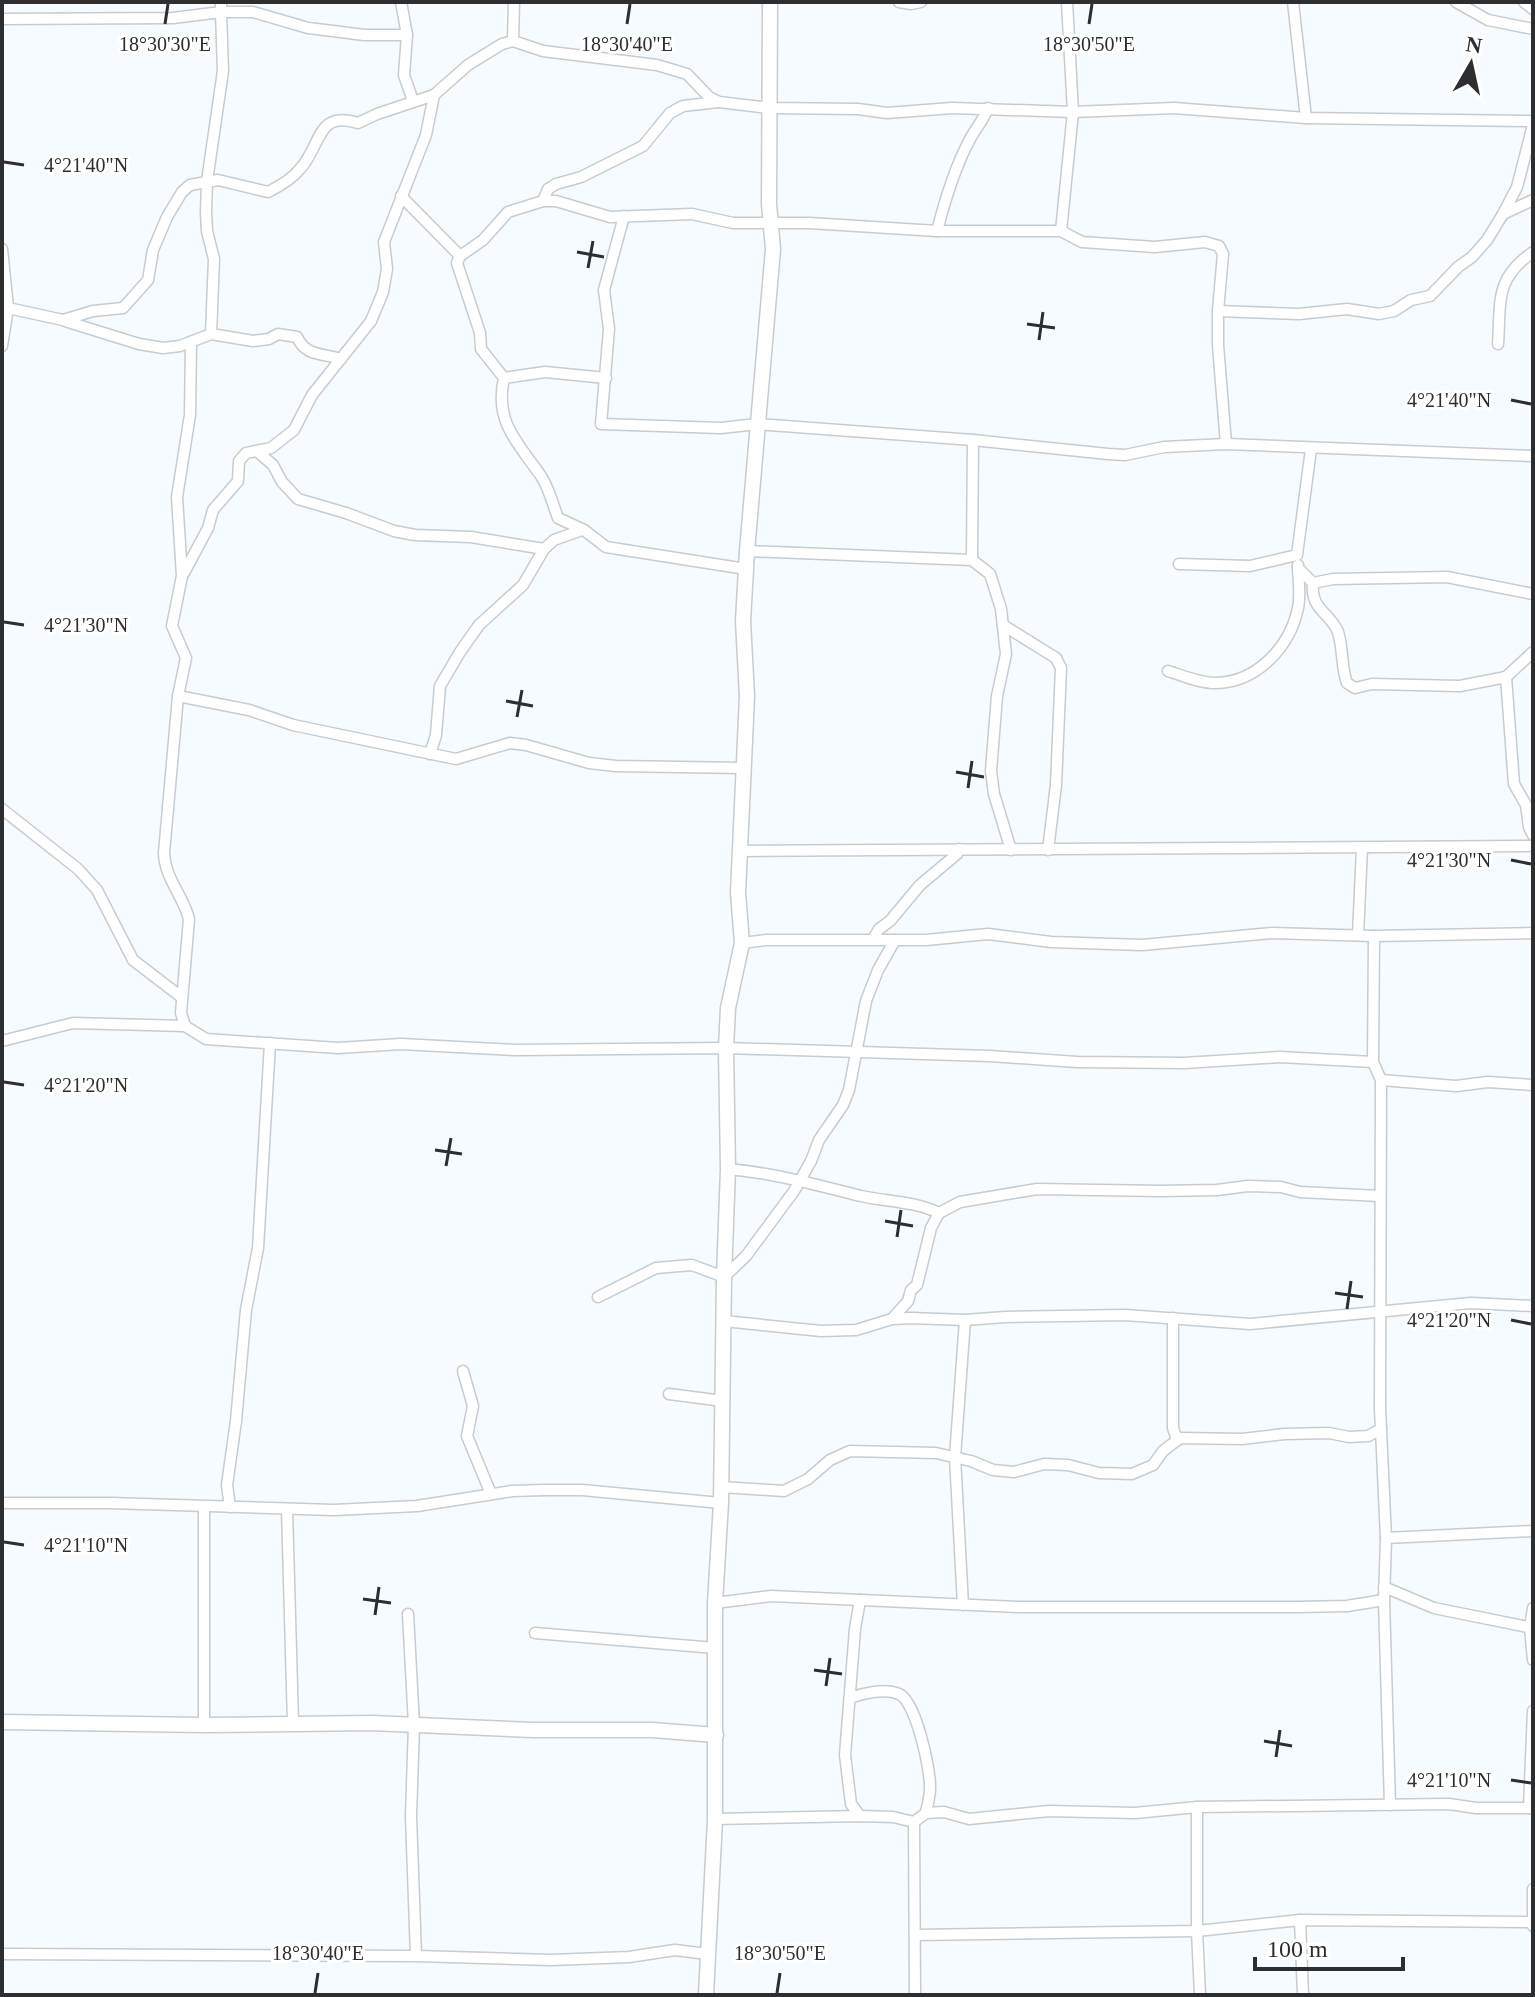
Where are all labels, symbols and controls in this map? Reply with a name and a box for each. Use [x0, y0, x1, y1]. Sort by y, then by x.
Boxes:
north arrow [1431, 24, 1511, 104]
text: N [1464, 31, 1484, 58]
text: 18°30'30"E [119, 33, 211, 55]
text: 18°30'40"E [581, 33, 673, 55]
text: 18°30'50"E [1043, 33, 1135, 55]
text: 4°21'40"N [44, 154, 128, 176]
text: 4°21'40"N [1407, 389, 1491, 411]
text: 4°21'30"N [44, 614, 128, 636]
text: 4°21'30"N [1407, 849, 1491, 871]
text: 4°21'20"N [44, 1074, 128, 1096]
text: 4°21'20"N [1407, 1309, 1491, 1331]
text: 4°21'10"N [44, 1534, 128, 1556]
text: 4°21'10"N [1407, 1769, 1491, 1791]
scale bar [1255, 1921, 1403, 1971]
text: 100 m [1267, 1936, 1328, 1962]
text: 18°30'40"E [272, 1942, 364, 1964]
text: 18°30'50"E [734, 1942, 826, 1964]

